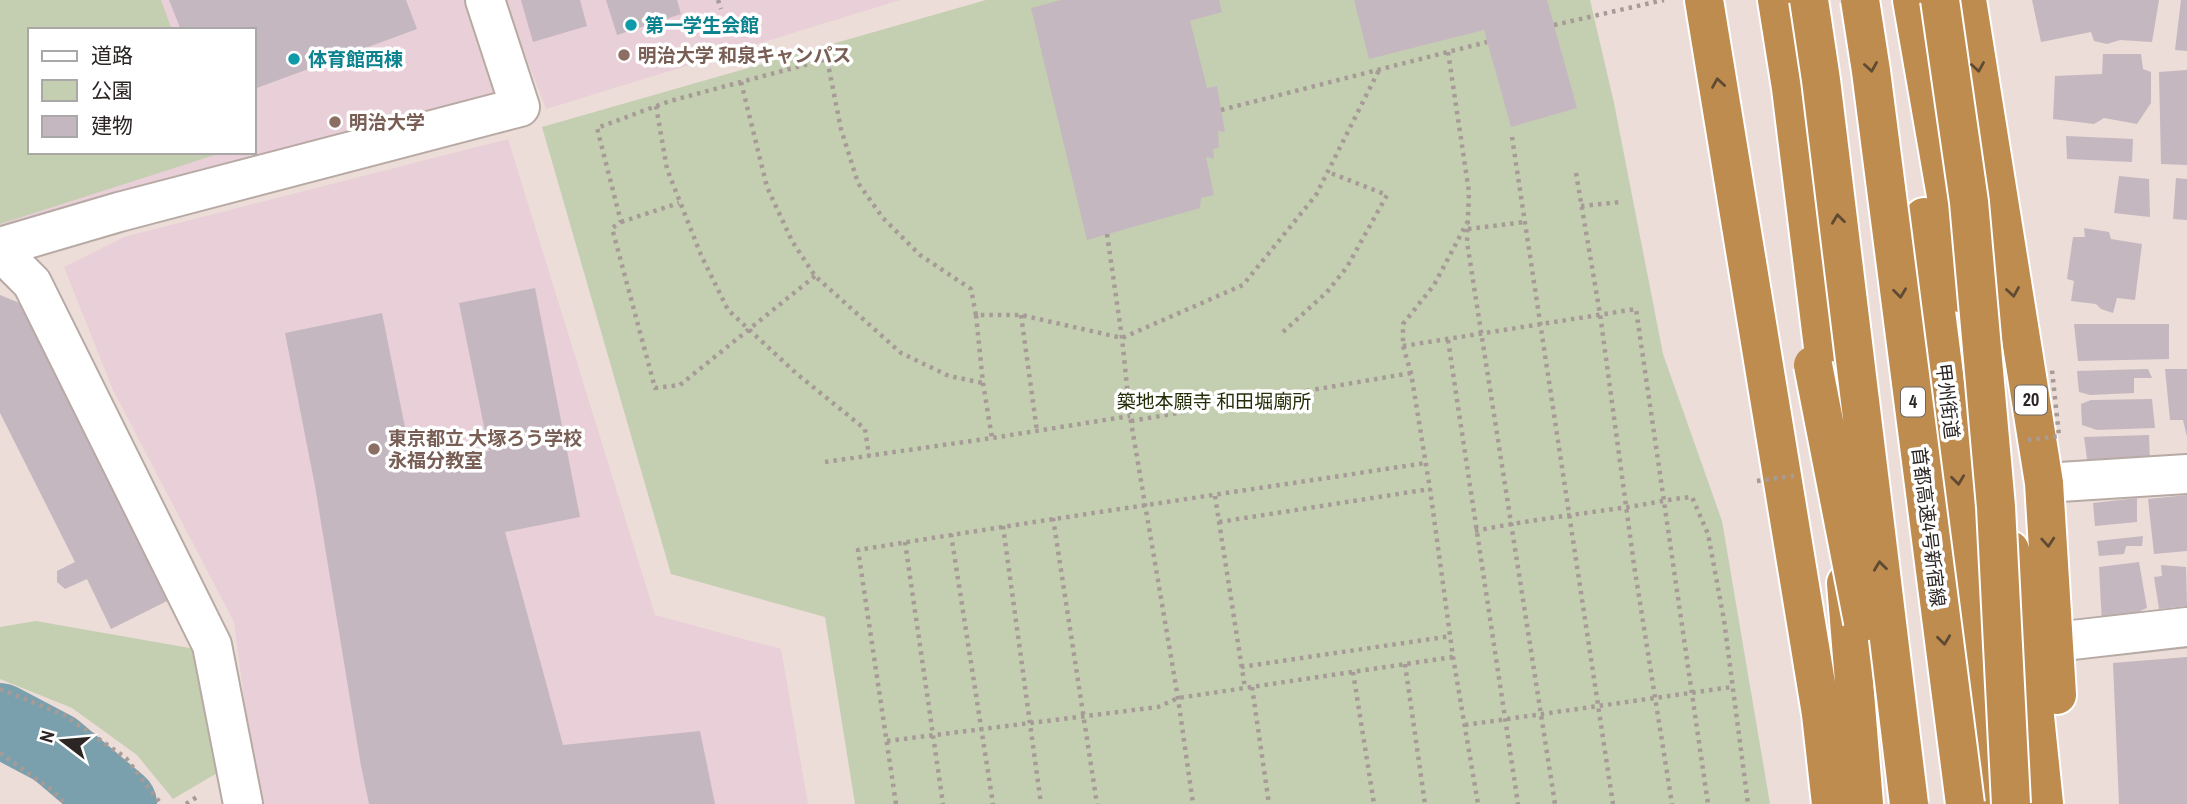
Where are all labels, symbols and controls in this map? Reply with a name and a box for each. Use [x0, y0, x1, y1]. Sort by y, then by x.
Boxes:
place label: 第一学生会館 [645, 12, 759, 38]
marker: 第一学生会館 [623, 17, 639, 33]
legend [28, 28, 256, 154]
text: 道路 [91, 41, 133, 70]
place label: 明治大学 和泉キャンパス [638, 42, 851, 68]
place label: 体育館西棟 [308, 46, 403, 72]
marker: 明治大学 和泉キャンパス [616, 47, 632, 63]
marker: 体育館西棟 [286, 51, 302, 67]
one-way arrow [1863, 61, 1878, 73]
one-way arrow [1970, 61, 1985, 73]
text: 公園 [91, 76, 133, 105]
one-way arrow [1711, 77, 1726, 89]
place label: 明治大学 [349, 109, 425, 135]
text: 建物 [91, 111, 133, 140]
marker: 明治大学 [327, 114, 343, 130]
one-way arrow [1831, 213, 1846, 224]
one-way arrow [2006, 286, 2021, 298]
one-way arrow [1892, 287, 1907, 299]
street label: 甲州街道 [1930, 362, 1966, 440]
road number: 20 [2015, 386, 2047, 414]
park label: 築地本願寺 和田堀廟所 [1117, 388, 1311, 414]
road number: 4 [1901, 388, 1925, 416]
place label: 東京都立 大塚ろう学校 永福分教室 [388, 425, 582, 473]
marker: 東京都立 大塚ろう学校 永福分教室 [366, 441, 382, 457]
street label: 首都高速4号新宿線 [1906, 446, 1952, 608]
one-way arrow [1950, 474, 1965, 486]
one-way arrow [2040, 536, 2055, 547]
one-way arrow [1873, 560, 1888, 572]
one-way arrow [1936, 634, 1951, 646]
north arrow [28, 706, 98, 776]
text: N [33, 727, 61, 745]

